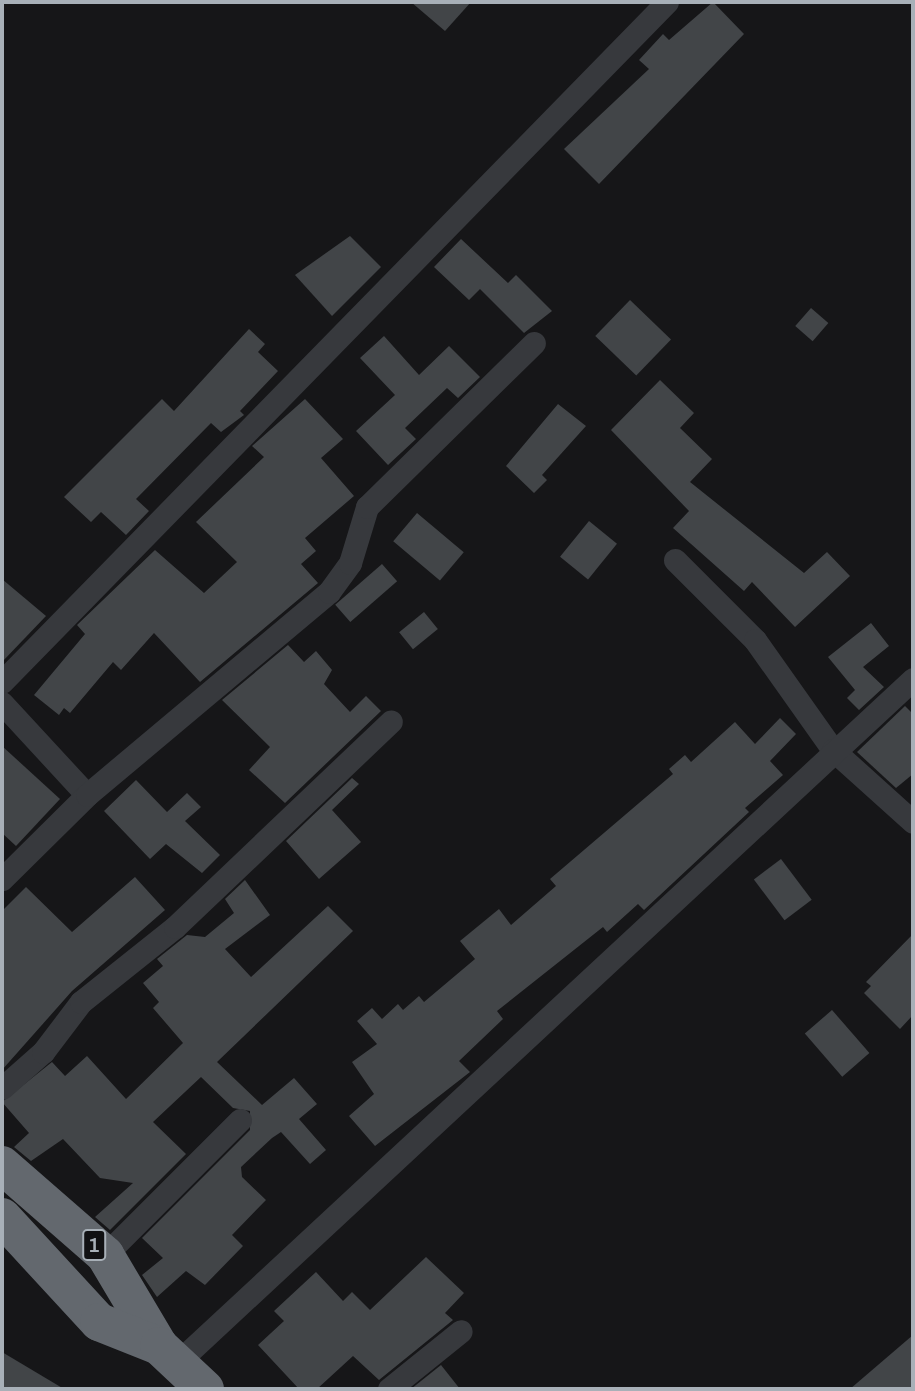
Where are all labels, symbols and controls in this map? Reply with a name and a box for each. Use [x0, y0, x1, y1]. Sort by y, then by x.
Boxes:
road number: 1 [82, 1228, 106, 1262]

